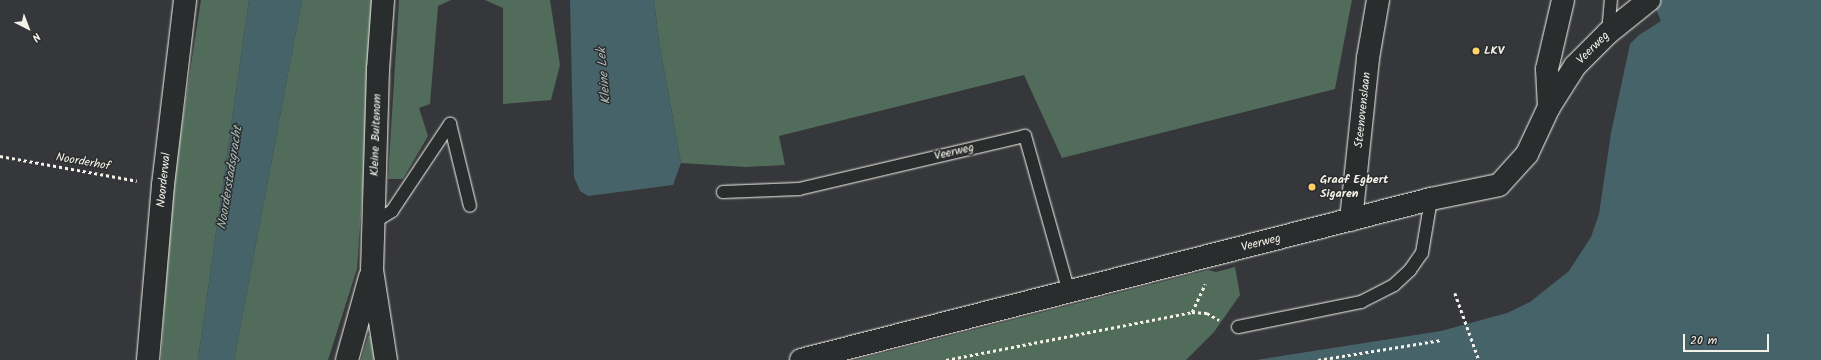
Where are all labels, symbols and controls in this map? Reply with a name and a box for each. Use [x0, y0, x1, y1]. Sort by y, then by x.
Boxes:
north arrow [8, 8, 48, 48]
text: N [27, 28, 45, 46]
street label: Veerweg [1574, 29, 1612, 67]
place label: LKV [1484, 44, 1504, 58]
marker: LKV [1471, 46, 1481, 56]
water label: Kleine Lek [595, 47, 615, 105]
street label: Steenovenslaan [1352, 71, 1374, 149]
street label: Kleine Buitenom [367, 93, 385, 177]
water label: Noorderstadsgracht [215, 125, 247, 231]
street label: Veerweg [933, 140, 975, 164]
street label: Noorderhof [55, 150, 111, 174]
street label: Noorderwal [154, 152, 174, 208]
place label: Graaf Egbert Sigaren [1320, 173, 1388, 201]
marker: Graaf Egbert Sigaren [1307, 182, 1317, 192]
street label: Veerweg [1240, 231, 1282, 255]
scale bar [1685, 326, 1771, 352]
text: 20 m [1690, 331, 1717, 350]

